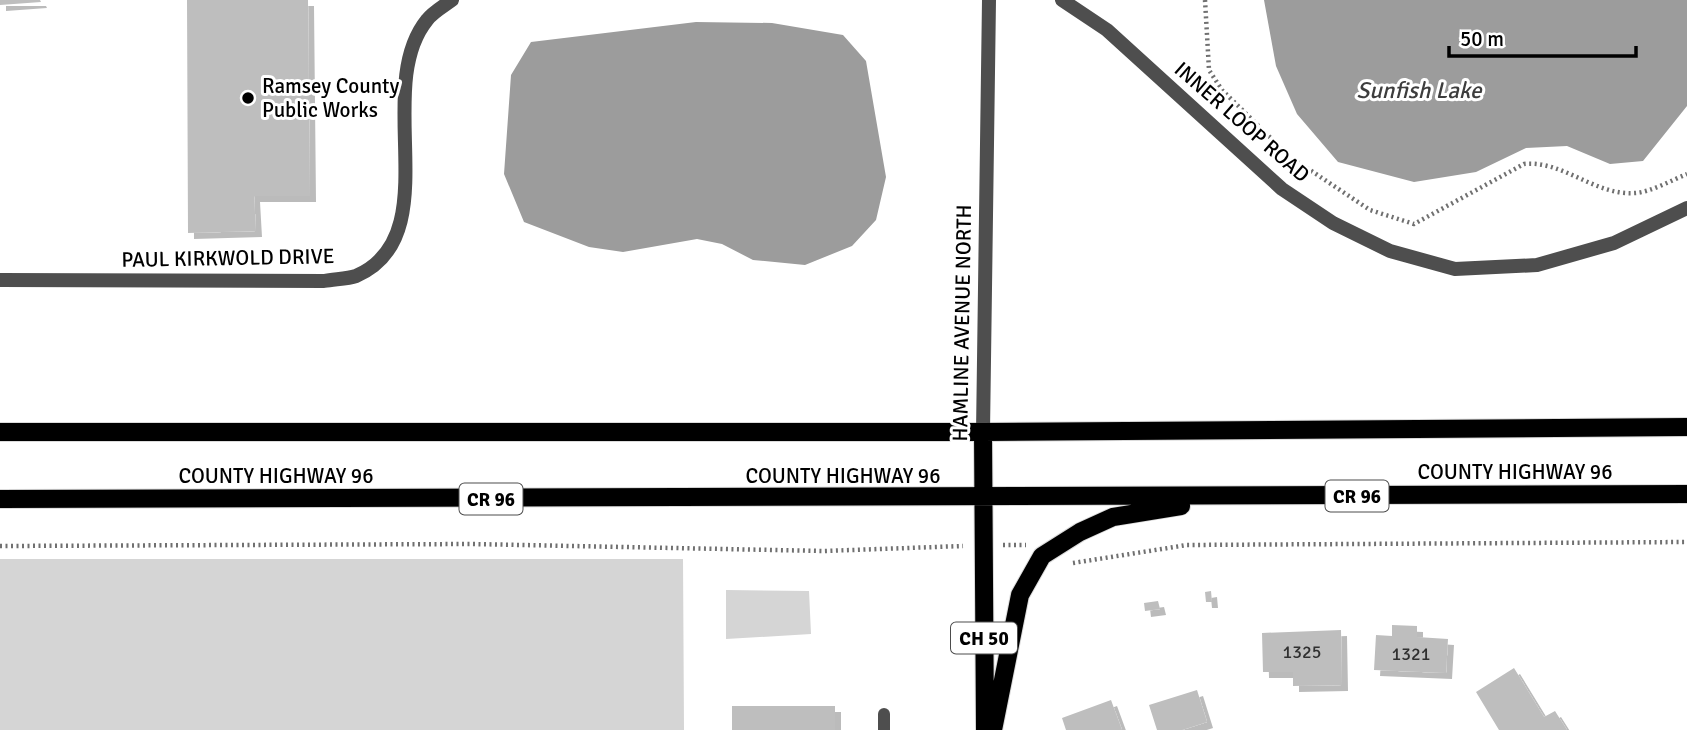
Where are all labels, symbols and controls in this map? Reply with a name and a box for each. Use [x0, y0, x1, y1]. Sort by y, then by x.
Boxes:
scale bar [1449, 14, 1636, 58]
text: 50 m [1460, 26, 1504, 52]
street label: INNER LOOP ROAD [1169, 56, 1315, 188]
place label: Ramsey County Public Works [262, 73, 400, 123]
water label: Sunfish Lake [1357, 76, 1483, 105]
marker: Ramsey County Public Works [240, 90, 256, 106]
street label: HAMLINE AVENUE NORTH [947, 204, 977, 442]
street label: PAUL KIRKWOLD DRIVE [121, 243, 335, 273]
street label: COUNTY HIGHWAY 96 [1417, 459, 1613, 485]
street label: COUNTY HIGHWAY 96 [178, 463, 374, 489]
street label: COUNTY HIGHWAY 96 [745, 463, 941, 489]
road number: CR 96 [1326, 481, 1388, 512]
road number: CR 96 [460, 484, 522, 514]
road number: CH 50 [951, 622, 1017, 653]
house number: 1325 [1283, 641, 1321, 663]
house number: 1321 [1392, 643, 1430, 665]

